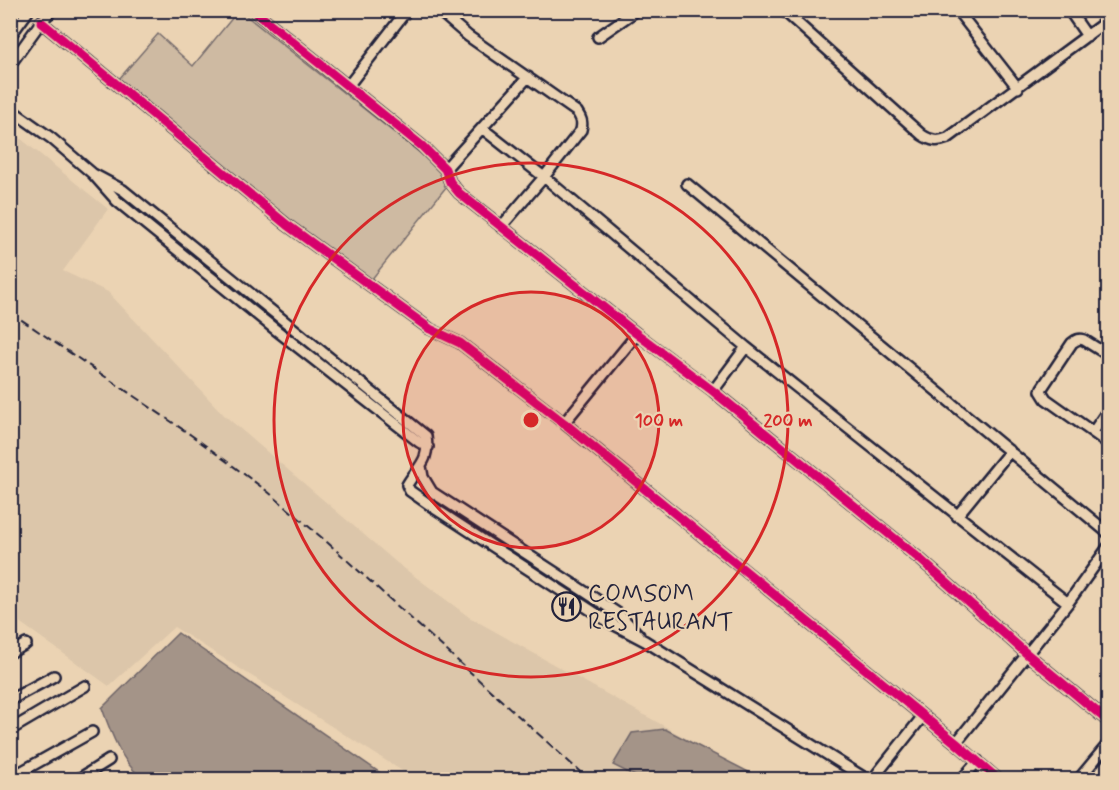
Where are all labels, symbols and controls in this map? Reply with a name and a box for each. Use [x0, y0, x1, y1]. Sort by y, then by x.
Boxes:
text: 100 m [635, 409, 683, 433]
text: 200 m [763, 409, 813, 433]
centre of rings [521, 410, 541, 430]
place label: COMSOM RESTAURANT [588, 579, 734, 638]
restaurant icon: COMSOM RESTAURANT [551, 591, 583, 623]

